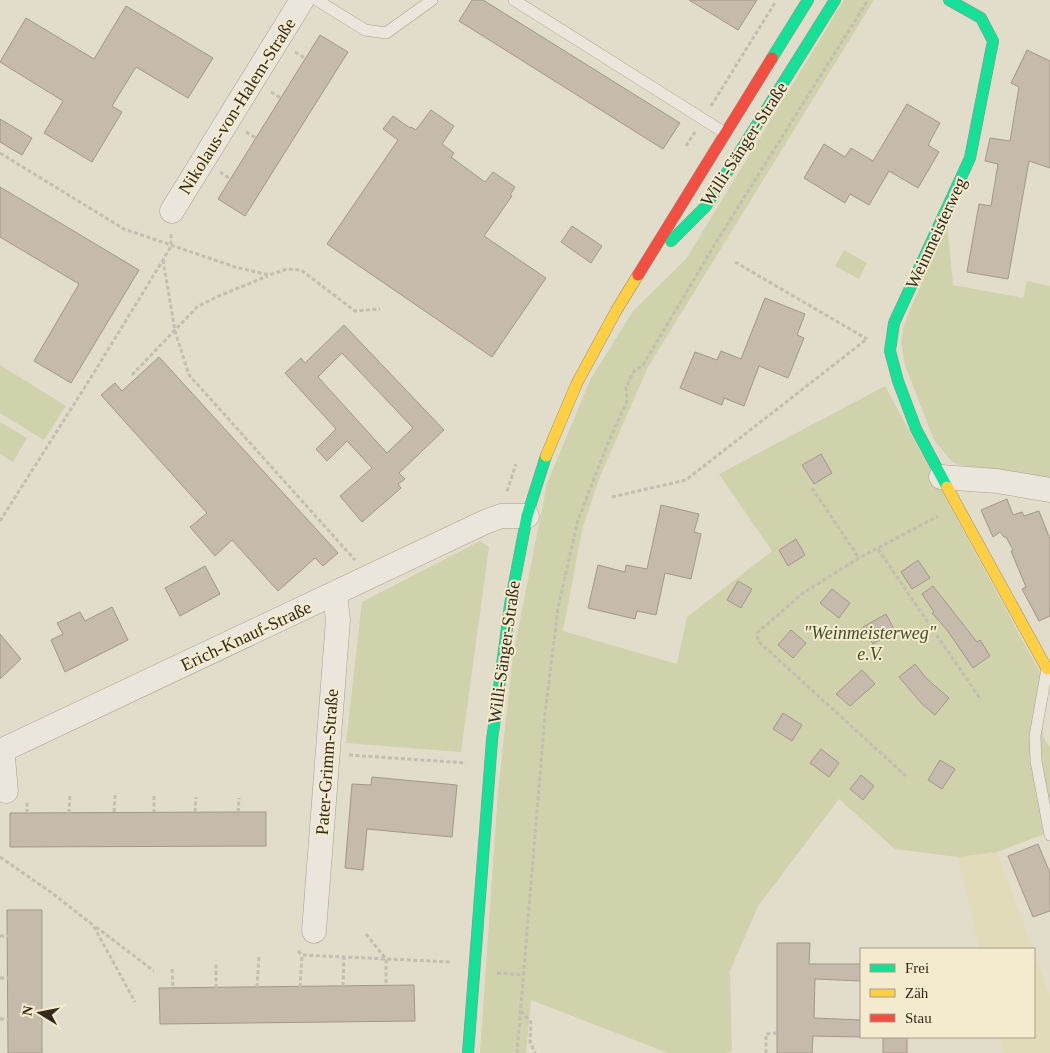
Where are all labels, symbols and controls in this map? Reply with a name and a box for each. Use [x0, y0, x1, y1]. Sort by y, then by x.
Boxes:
street label: Nikolaus-von-Halem-Straße [174, 14, 300, 198]
street label: Willi-Sänger-Straße [696, 78, 792, 210]
street label: Weinmeisterweg [901, 174, 971, 292]
street label: Willi-Sänger-Straße [484, 579, 524, 725]
street label: Erich-Knauf-Straße [177, 597, 315, 675]
park label: "Weinmeisterweg" e.V. [804, 623, 937, 664]
street label: Pater-Grimm-Straße [312, 688, 342, 836]
legend [860, 948, 1035, 1038]
text: Frei [905, 960, 929, 976]
text: Zäh [905, 985, 929, 1001]
north arrow [15, 988, 65, 1038]
text: N [19, 1005, 36, 1017]
text: Stau [905, 1010, 932, 1026]

